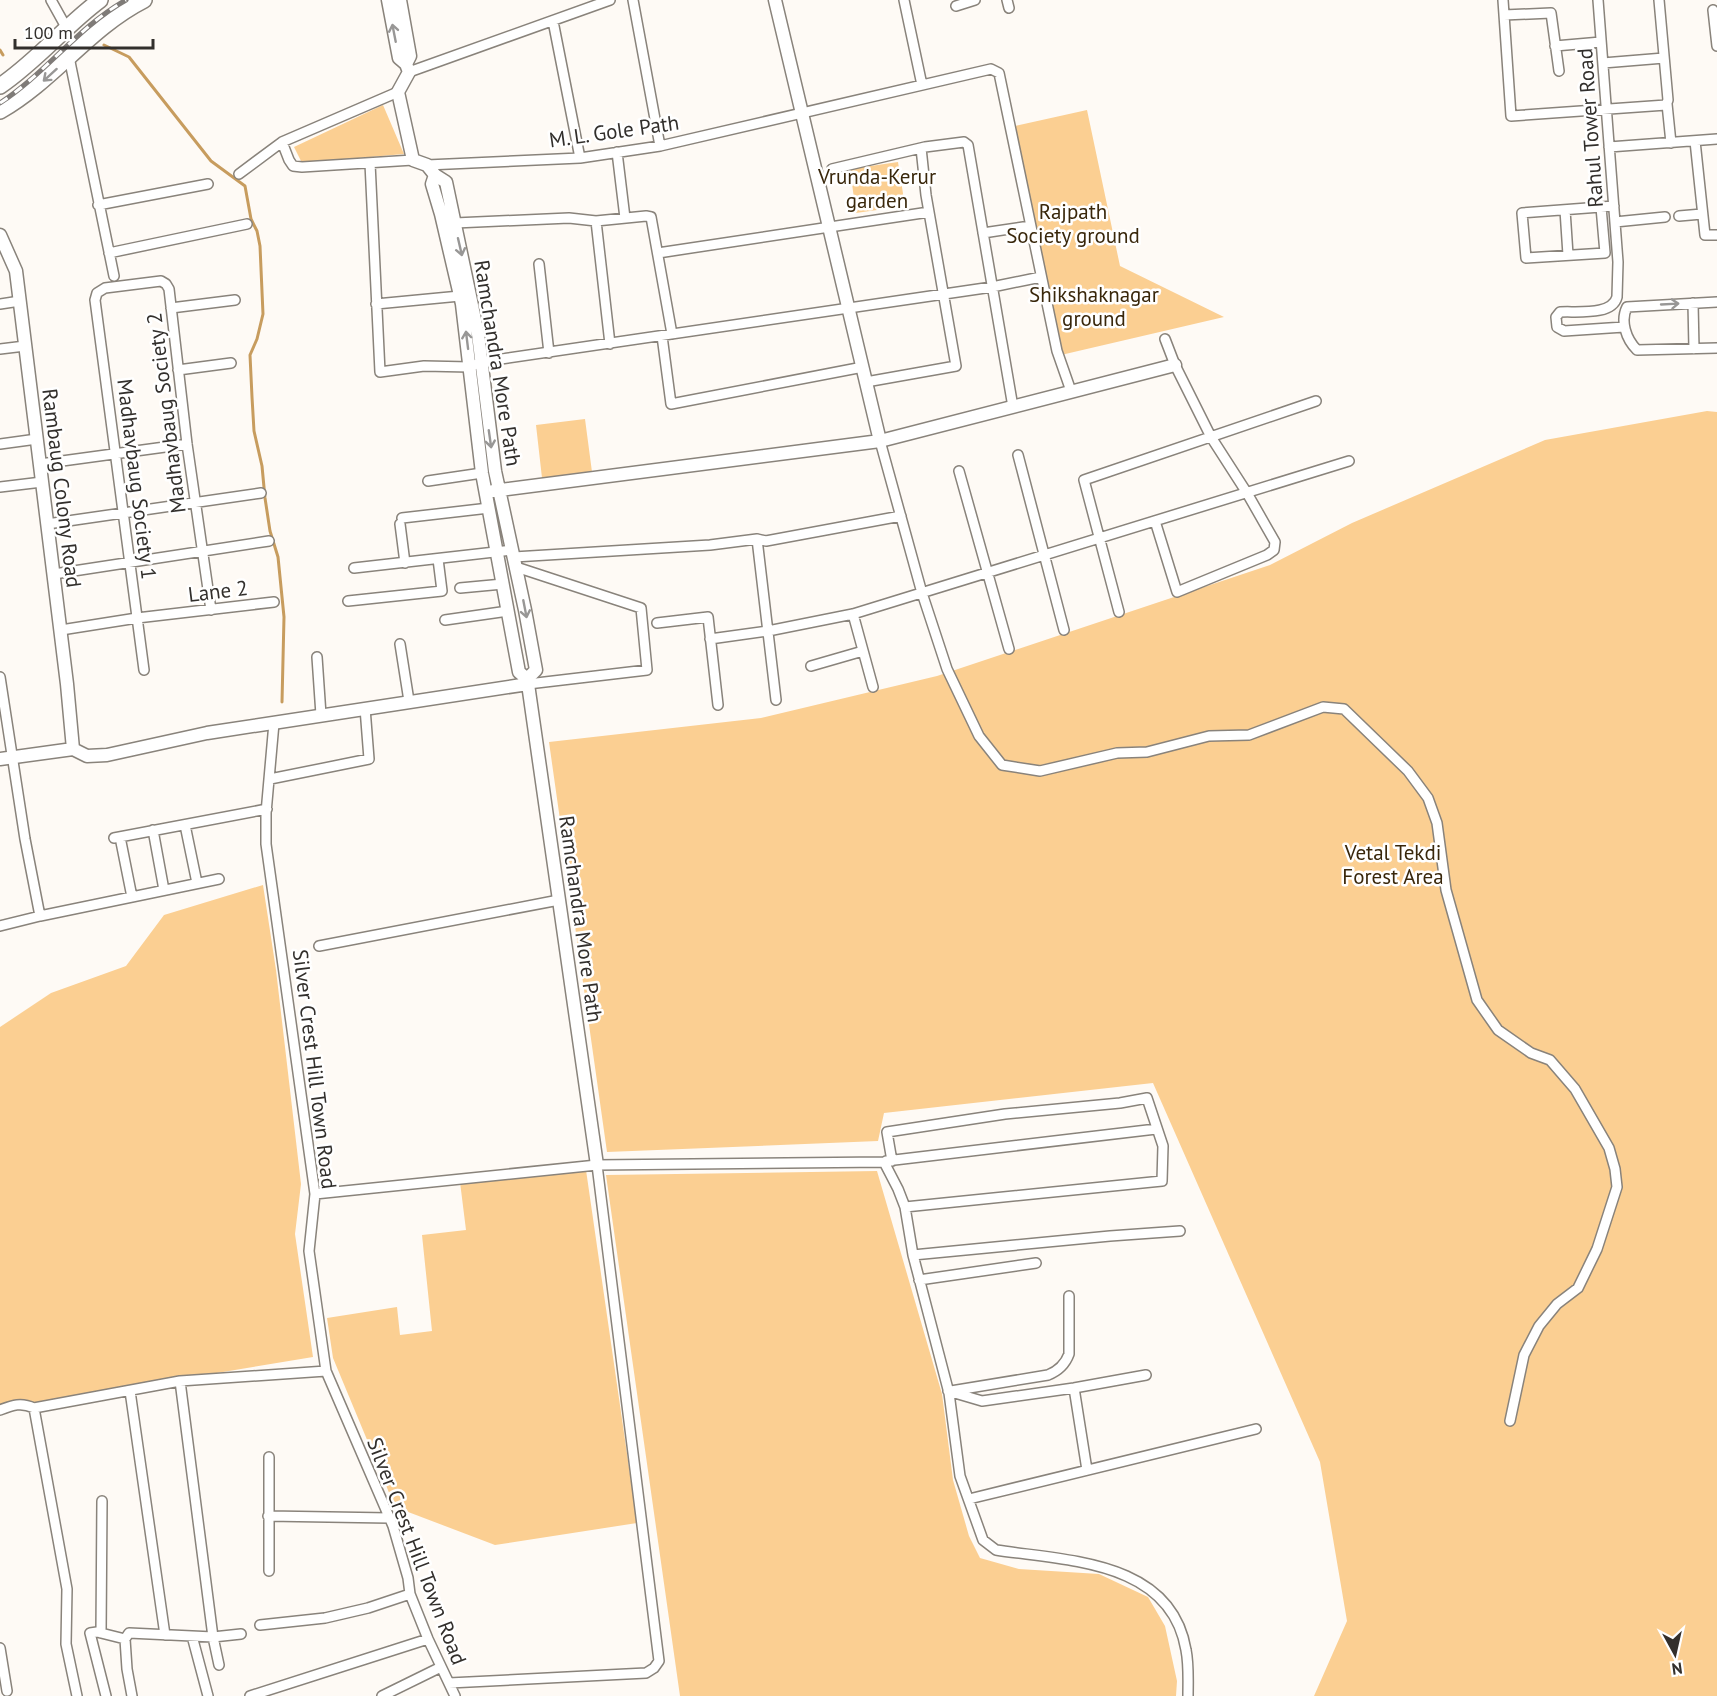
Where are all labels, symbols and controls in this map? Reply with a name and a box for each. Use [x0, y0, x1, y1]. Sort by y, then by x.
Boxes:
scale bar [15, 12, 153, 50]
text: 100 m [24, 21, 73, 44]
one-way arrow [388, 24, 399, 44]
street label: Rahul Tower Road [1571, 47, 1609, 209]
one-way arrow [43, 68, 58, 82]
street label: M. L. Gole Path [547, 109, 681, 153]
park label: Vrunda-Kerur garden [817, 163, 936, 214]
park label: Rajpath Society ground [1006, 198, 1140, 249]
one-way arrow [455, 237, 467, 256]
street label: Ramchandra More Path [468, 258, 528, 468]
park label: Shikshaknagar ground [1029, 281, 1159, 332]
one-way arrow [1659, 299, 1679, 310]
street label: Madhavbaug Society 2 [140, 311, 192, 515]
one-way arrow [462, 330, 473, 350]
street label: Madhavbaug Society 1 [111, 377, 163, 581]
street label: Rambaug Colony Road [36, 387, 88, 589]
one-way arrow [485, 429, 496, 449]
street label: Lane 2 [187, 574, 249, 608]
one-way arrow [519, 599, 531, 618]
street label: Ramchandra More Path [553, 814, 609, 1024]
park label: Vetal Tekdi Forest Area [1342, 839, 1444, 890]
street label: Silver Crest Hill Town Road [287, 948, 343, 1190]
street label: Silver Crest Hill Town Road [361, 1434, 473, 1668]
north arrow [1645, 1624, 1705, 1684]
text: N [1670, 1658, 1684, 1679]

